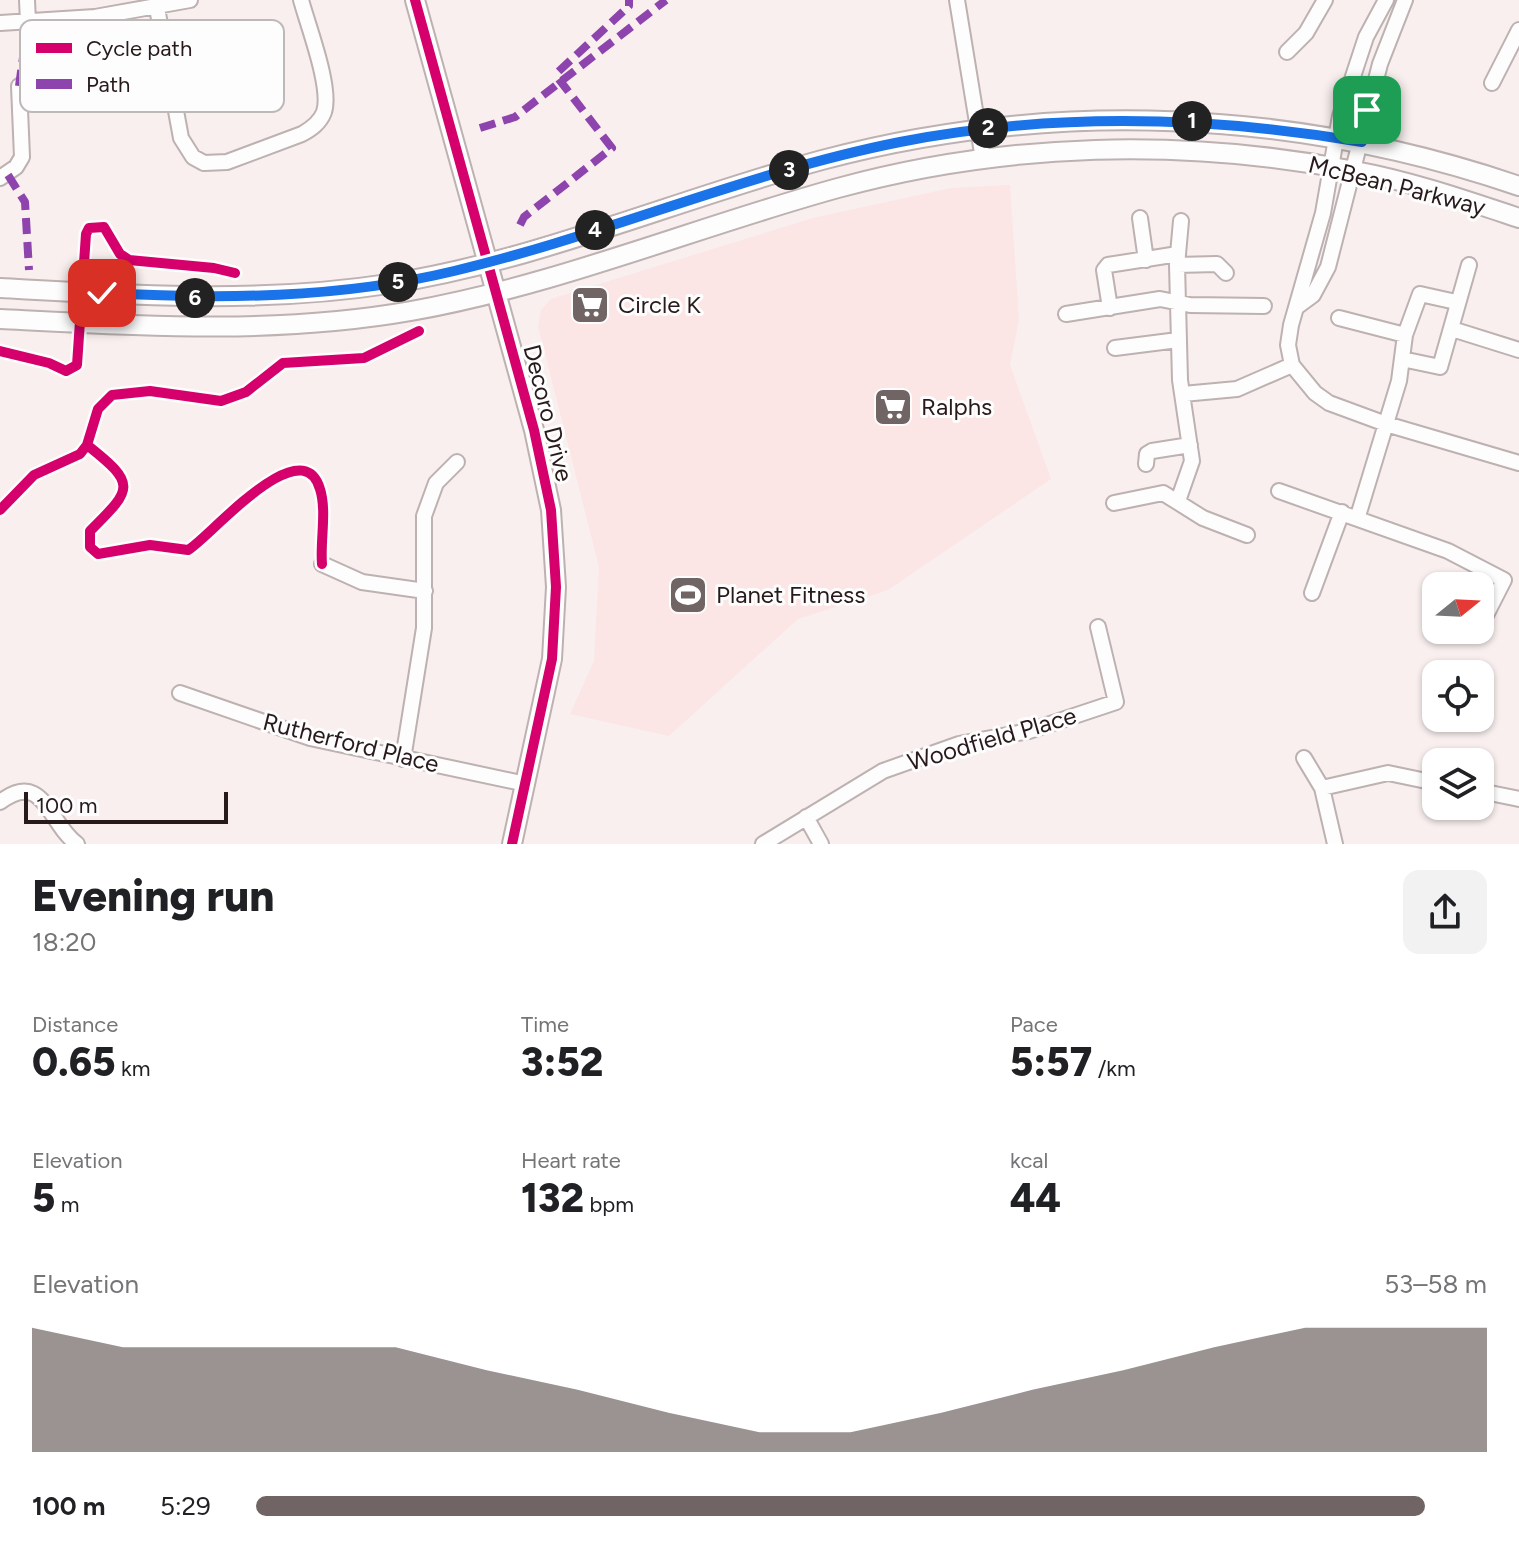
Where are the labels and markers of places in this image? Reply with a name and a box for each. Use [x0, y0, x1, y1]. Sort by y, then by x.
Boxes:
pin [1333, 76, 1401, 144]
pin: 1 [1172, 101, 1212, 141]
pin: 2 [968, 108, 1008, 148]
pin: 3 [769, 150, 809, 190]
pin: 4 [575, 210, 615, 250]
pin [68, 259, 136, 327]
pin: 5 [378, 262, 418, 302]
pin: 6 [175, 278, 215, 318]
supermarket icon: Circle K [569, 284, 611, 326]
place label: Circle K [618, 290, 701, 319]
supermarket icon: Ralphs [872, 386, 914, 428]
place label: Ralphs [921, 392, 992, 421]
sports icon: Planet Fitness [667, 574, 709, 616]
place label: Planet Fitness [716, 580, 865, 609]

